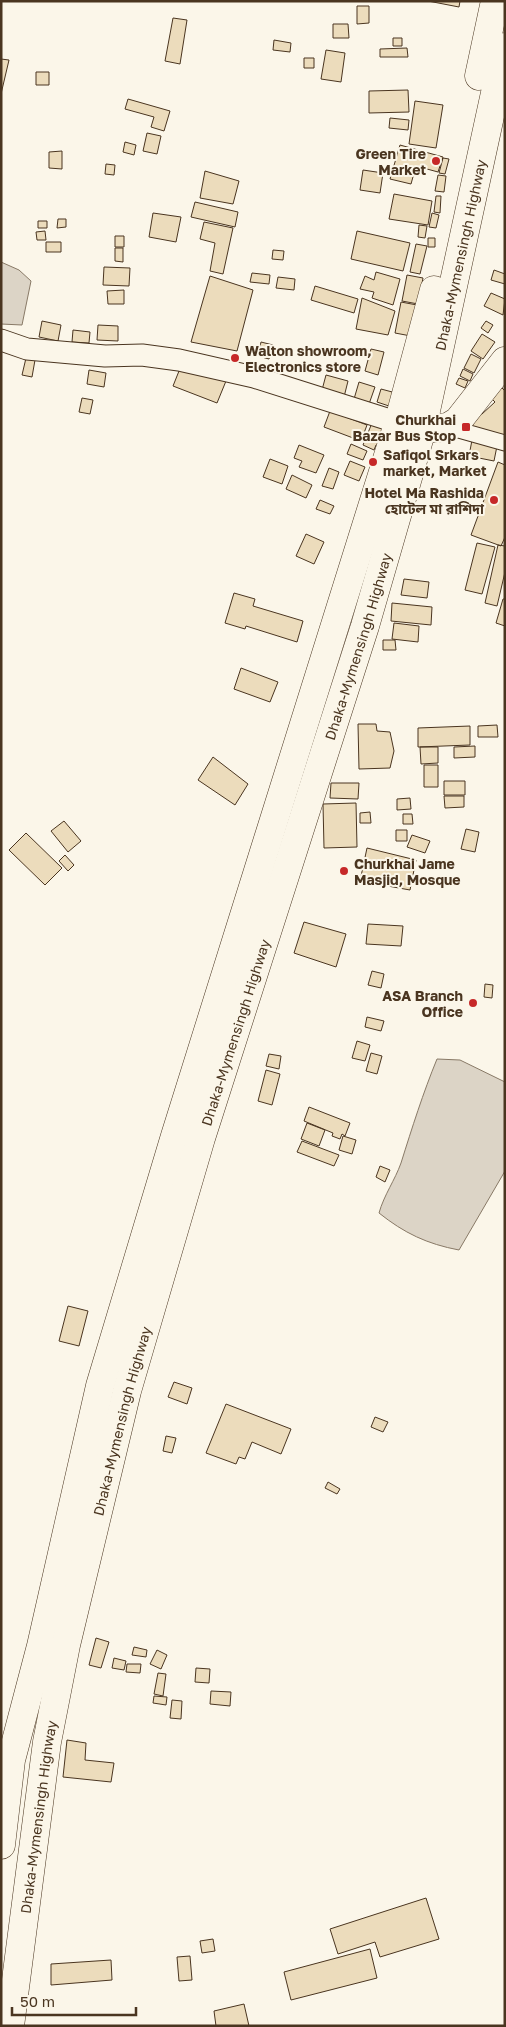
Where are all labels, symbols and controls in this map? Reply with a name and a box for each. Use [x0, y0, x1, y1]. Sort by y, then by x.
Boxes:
place label: Green Tire Market [356, 145, 426, 178]
marker: Green Tire Market [430, 155, 442, 167]
street label: Dhaka-Mymensingh Highway [431, 158, 489, 352]
place label: Walton showroom, Electronics store [245, 342, 372, 375]
marker: Walton showroom, Electronics store [229, 352, 241, 364]
place label: Churkhai Bazar Bus Stop [352, 411, 456, 444]
marker: Churkhai Bazar Bus Stop [460, 421, 472, 433]
place label: Safiqol Srkars market, Market [383, 446, 487, 479]
marker: Safiqol Srkars market, Market [367, 456, 379, 468]
place label: Hotel Ma Rashida হোটেল মা রাশিদা [364, 484, 485, 517]
marker: Hotel Ma Rashida হোটেল মা রাশিদা [488, 494, 500, 506]
street label: Dhaka-Mymensingh Highway [321, 551, 394, 742]
place label: Churkhai Jame Masjid, Mosque [354, 855, 461, 888]
marker: Churkhai Jame Masjid, Mosque [338, 865, 350, 877]
street label: Dhaka-Mymensingh Highway [197, 937, 273, 1128]
place label: ASA Branch Office [382, 987, 463, 1020]
marker: ASA Branch Office [467, 997, 479, 1009]
street label: Dhaka-Mymensingh Highway [89, 1324, 154, 1517]
street label: Dhaka-Mymensingh Highway [16, 1719, 60, 1915]
scale bar [12, 1984, 136, 2016]
text: 50 m [20, 1992, 55, 2010]

